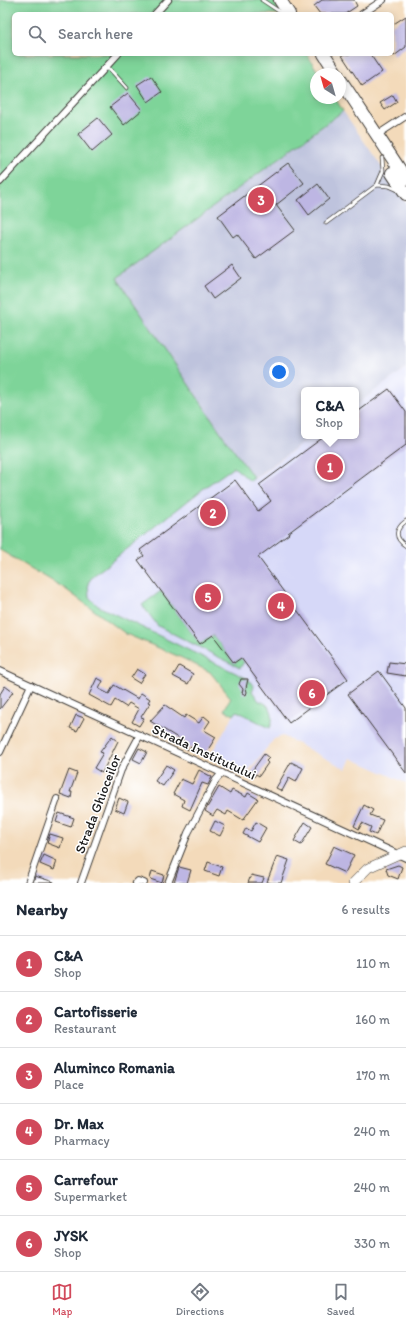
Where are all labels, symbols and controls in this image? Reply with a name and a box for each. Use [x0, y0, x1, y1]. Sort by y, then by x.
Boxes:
search box [12, 12, 394, 56]
icon: search [26, 23, 48, 45]
text: Search here [58, 25, 133, 43]
north arrow [310, 68, 346, 104]
pin: 3 [248, 185, 274, 215]
your location [269, 362, 289, 382]
popup [301, 387, 359, 439]
text: C&A [316, 397, 344, 415]
text: Shop [316, 415, 343, 430]
pin: 1 [317, 452, 343, 482]
pin: 2 [200, 498, 226, 528]
pin: 5 [195, 582, 221, 612]
pin: 4 [268, 591, 294, 621]
pin: 6 [299, 678, 325, 708]
street label: Strada Institutului [149, 720, 259, 784]
street label: Strada Ghioceilor [71, 752, 125, 856]
text: Nearby [16, 899, 68, 919]
text: 6 results [342, 902, 390, 917]
text: C&A [54, 947, 83, 965]
text: 1 [26, 956, 32, 971]
text: 110 m [356, 956, 390, 971]
text: Shop [54, 965, 81, 980]
text: Cartofisserie [54, 1003, 137, 1021]
text: 2 [26, 1012, 32, 1027]
text: 160 m [355, 1012, 390, 1027]
text: Restaurant [54, 1021, 116, 1036]
text: Aluminco Romania [54, 1059, 175, 1077]
text: 3 [25, 1068, 33, 1083]
text: 170 m [356, 1068, 390, 1083]
text: Place [54, 1077, 84, 1092]
text: Dr. Max [54, 1115, 104, 1133]
text: 4 [25, 1124, 33, 1139]
text: 240 m [353, 1124, 390, 1139]
text: Pharmacy [54, 1133, 110, 1148]
text: Carrefour [54, 1171, 118, 1189]
text: 5 [26, 1180, 32, 1195]
text: 240 m [353, 1180, 390, 1195]
text: Supermarket [54, 1189, 127, 1204]
text: JYSK [54, 1227, 88, 1245]
text: 6 [26, 1236, 32, 1251]
text: 330 m [354, 1236, 390, 1251]
text: Shop [54, 1245, 81, 1260]
tab: Map [51, 1281, 73, 1318]
tab: Directions [176, 1281, 224, 1318]
tab: Saved [327, 1281, 355, 1318]

